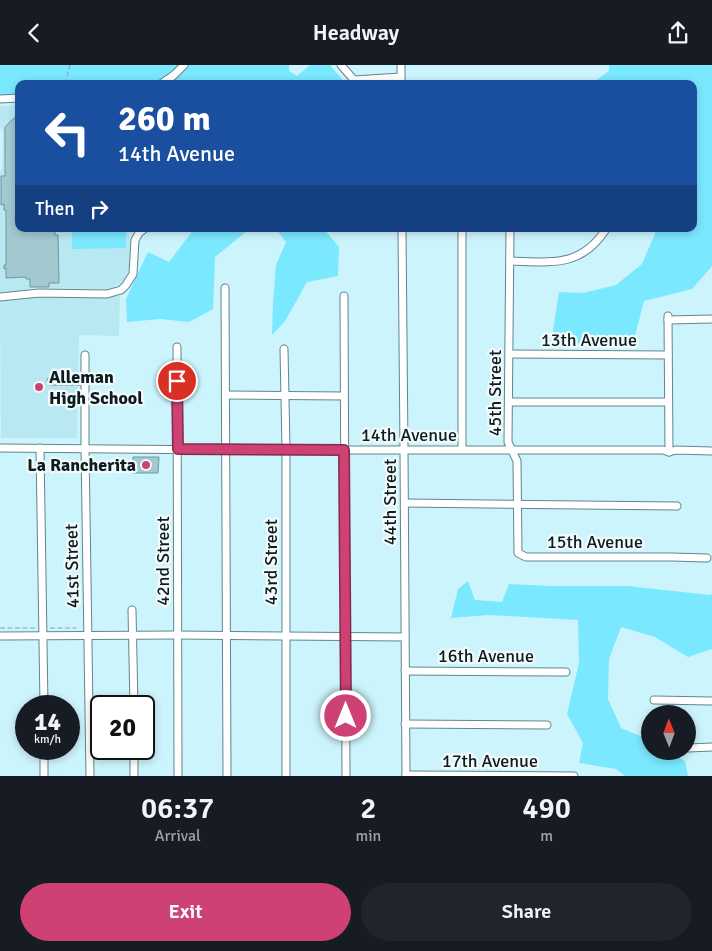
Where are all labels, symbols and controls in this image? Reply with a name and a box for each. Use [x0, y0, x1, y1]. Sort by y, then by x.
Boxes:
icon: back [20, 19, 48, 47]
text: Headway [313, 19, 399, 46]
icon: share [664, 19, 692, 47]
text: 260 m [118, 97, 211, 140]
icon: left [35, 100, 100, 165]
text: 14th Avenue [118, 140, 235, 167]
icon: right [85, 195, 113, 223]
text: Then [35, 197, 75, 221]
street label: 13th Avenue [541, 329, 637, 351]
street label: 45th Street [484, 350, 506, 436]
pin [156, 360, 198, 402]
place label: Alleman High School [49, 366, 143, 409]
icon: arrive [163, 367, 191, 395]
marker: Alleman High School [33, 381, 45, 393]
street label: 14th Avenue [361, 424, 457, 446]
place label: La Rancherita [27, 454, 136, 476]
marker: La Rancherita [140, 459, 152, 471]
street label: 44th Street [379, 459, 401, 545]
street label: 42nd Street [152, 516, 174, 606]
street label: 43rd Street [260, 519, 282, 605]
street label: 41st Street [60, 524, 84, 608]
street label: 15th Avenue [547, 531, 643, 553]
street label: 16th Avenue [438, 645, 534, 667]
position arrow [319, 689, 371, 741]
speed limit sign: 20 [90, 695, 155, 760]
north arrow [641, 705, 696, 760]
map controls [641, 705, 696, 760]
text: 14 [34, 706, 61, 737]
text: km/h [34, 732, 61, 747]
street label: 17th Avenue [442, 750, 538, 772]
text: 06:37 [141, 790, 214, 827]
text: 2 [360, 790, 376, 827]
text: 490 [522, 790, 571, 827]
text: Arrival [155, 826, 201, 846]
text: min [355, 826, 381, 846]
text: m [540, 826, 553, 846]
button: Exit [20, 883, 351, 941]
button: Share [361, 883, 692, 941]

